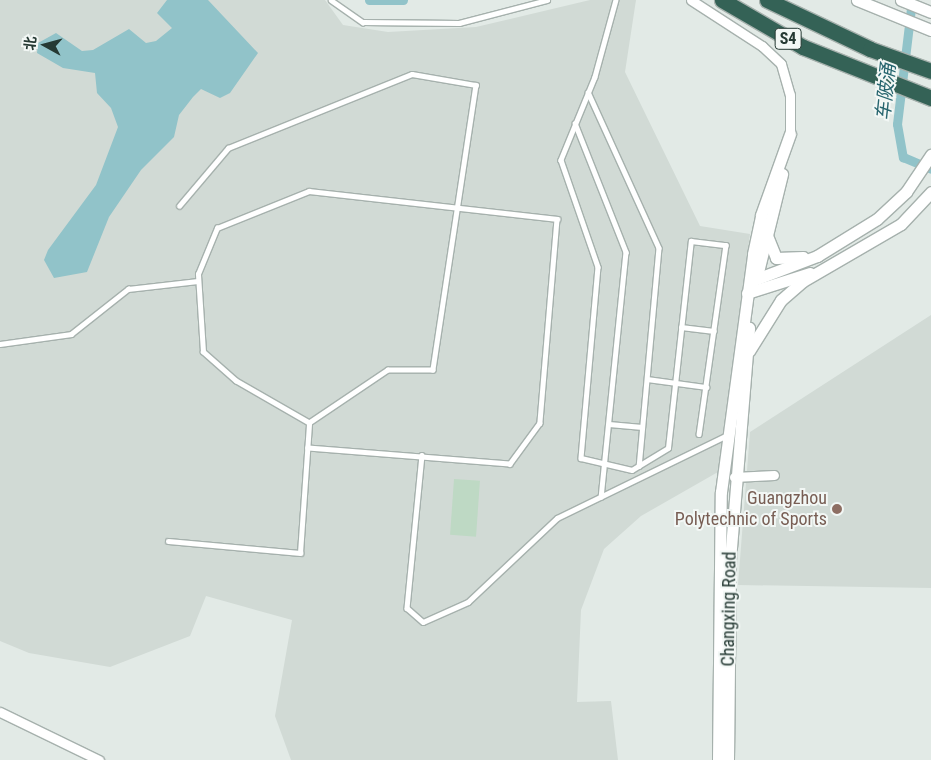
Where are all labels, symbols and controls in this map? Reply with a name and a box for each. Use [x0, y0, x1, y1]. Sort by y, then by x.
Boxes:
north arrow [20, 20, 70, 70]
road number: S4 [774, 26, 802, 52]
text: 北 [21, 35, 39, 51]
water label: 车陂涌 [872, 62, 900, 122]
place label: Guangzhou Polytechnic of Sports [675, 488, 827, 530]
marker: Guangzhou Polytechnic of Sports [831, 503, 843, 515]
street label: Changxing Road [717, 551, 741, 667]

